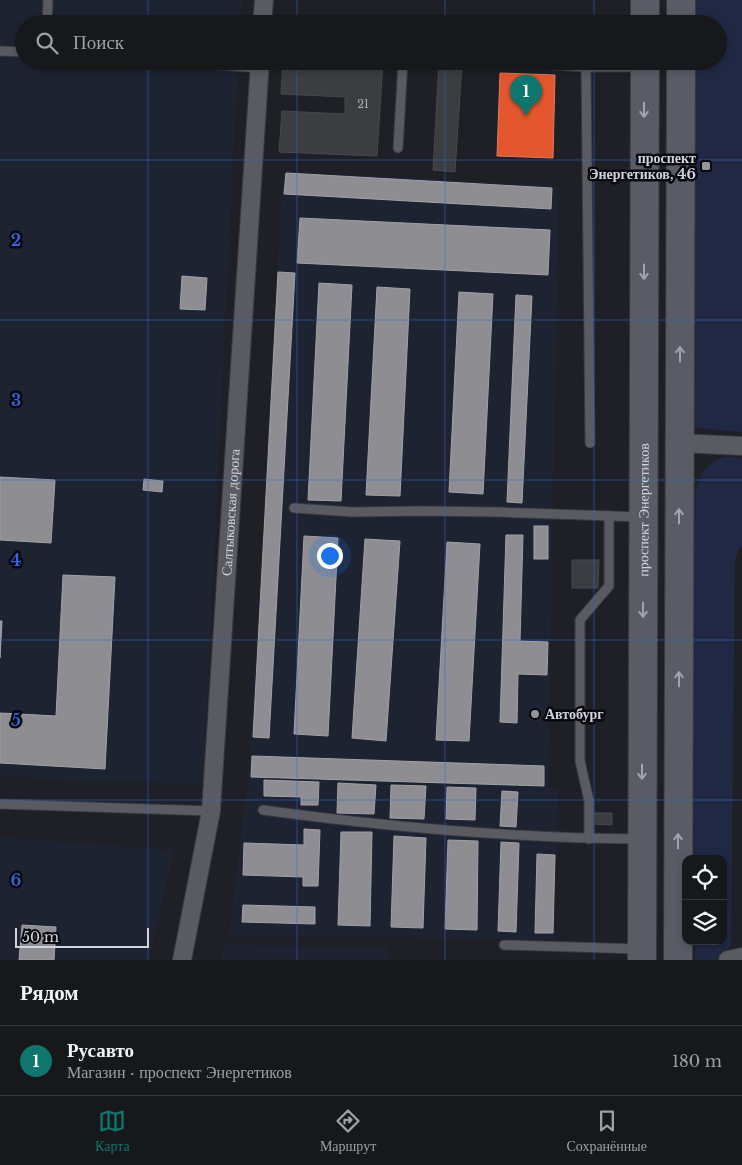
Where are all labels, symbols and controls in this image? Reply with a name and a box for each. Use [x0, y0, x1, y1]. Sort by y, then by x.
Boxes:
search box [15, 15, 727, 70]
icon: search [33, 29, 61, 57]
text: Поиск [73, 31, 124, 54]
pin: 1 [510, 75, 542, 116]
house number: 21 [357, 97, 369, 111]
one-way arrow [640, 102, 649, 118]
place label: проспект Энергетиков, 46 [589, 149, 696, 183]
marker: проспект Энергетиков, 46 [700, 160, 712, 172]
text: 2 [11, 230, 21, 250]
one-way arrow [639, 264, 649, 280]
one-way arrow [675, 346, 685, 362]
text: 3 [11, 390, 21, 410]
street label: проспект Энергетиков [634, 443, 653, 577]
street label: Салтыковская дорога [217, 447, 244, 577]
one-way arrow [674, 509, 684, 525]
your location [317, 543, 343, 569]
text: 4 [11, 550, 21, 570]
one-way arrow [638, 602, 648, 618]
one-way arrow [674, 671, 684, 688]
place label: Автобург [545, 705, 604, 723]
marker: Автобург [529, 708, 541, 720]
text: 5 [11, 710, 21, 730]
one-way arrow [638, 764, 647, 780]
one-way arrow [673, 834, 683, 850]
map controls [682, 855, 727, 945]
button: locate [682, 855, 727, 900]
text: 6 [11, 870, 22, 890]
button: layers [682, 900, 727, 945]
scale bar [15, 925, 149, 948]
text: 50 m [22, 928, 59, 946]
text: Рядом [20, 980, 79, 1006]
text: Русавто [67, 1039, 134, 1062]
text: 1 [33, 1051, 39, 1071]
text: 180 m [672, 1051, 722, 1071]
text: Магазин · проспект Энергетиков [67, 1062, 292, 1082]
tab: Карта [95, 1107, 130, 1155]
tab: Маршрут [320, 1107, 376, 1155]
tab: Сохранённые [566, 1107, 647, 1155]

